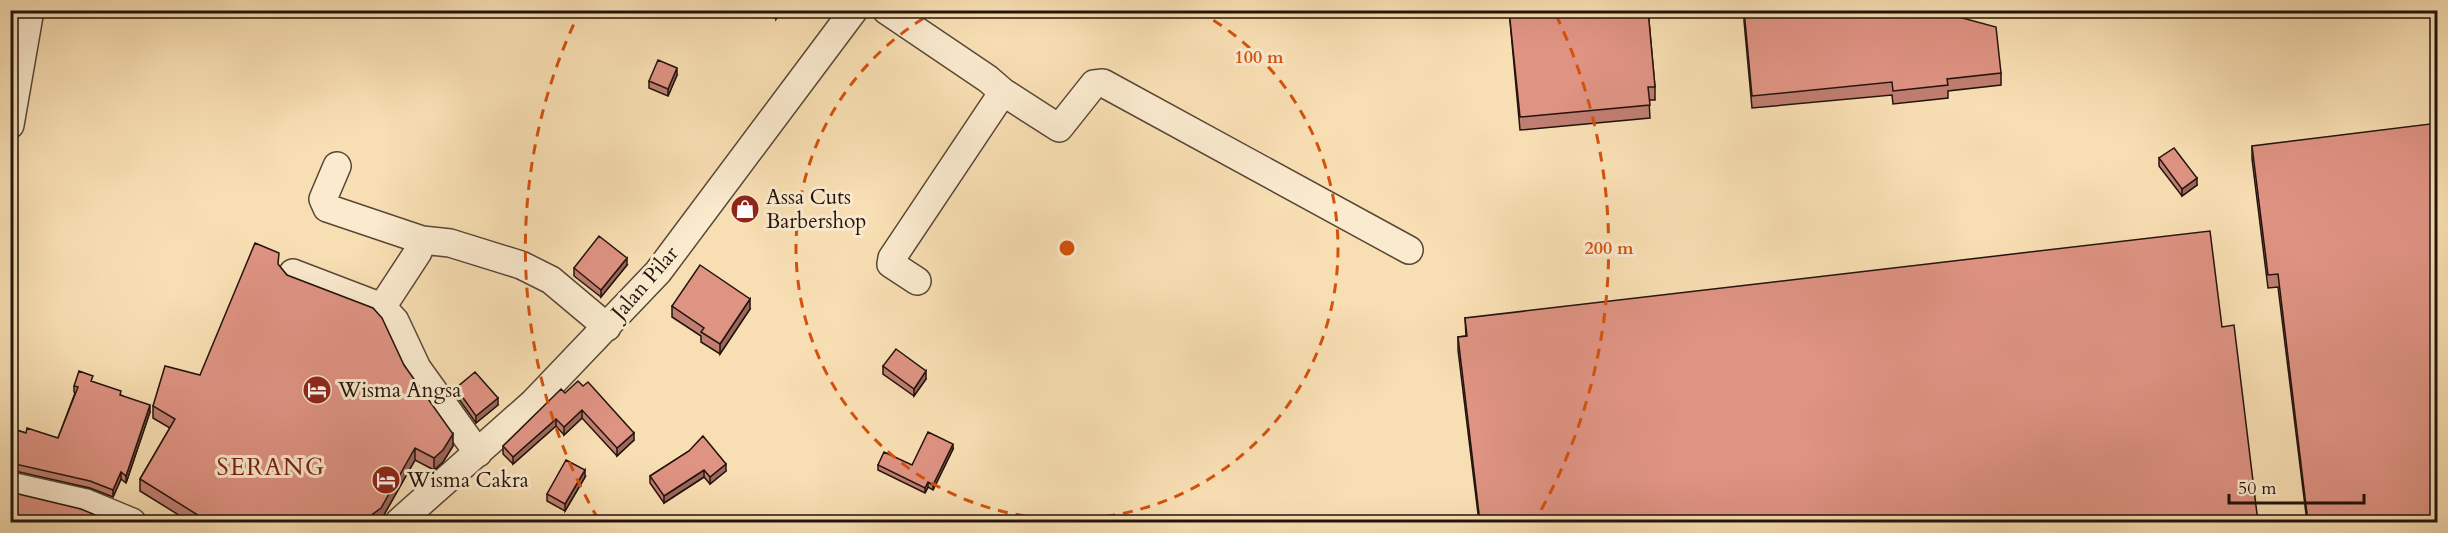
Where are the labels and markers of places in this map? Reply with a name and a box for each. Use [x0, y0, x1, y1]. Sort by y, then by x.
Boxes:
place label: Assa Cuts Barbershop [766, 183, 867, 236]
shop icon: Assa Cuts Barbershop [729, 193, 761, 225]
centre of rings [1057, 238, 1077, 258]
hotel icon: Wisma Angsa [301, 374, 333, 406]
place label: Wisma Angsa [337, 376, 461, 405]
hotel icon: Wisma Cakra [370, 464, 402, 496]
place label: Wisma Cakra [406, 466, 529, 495]

